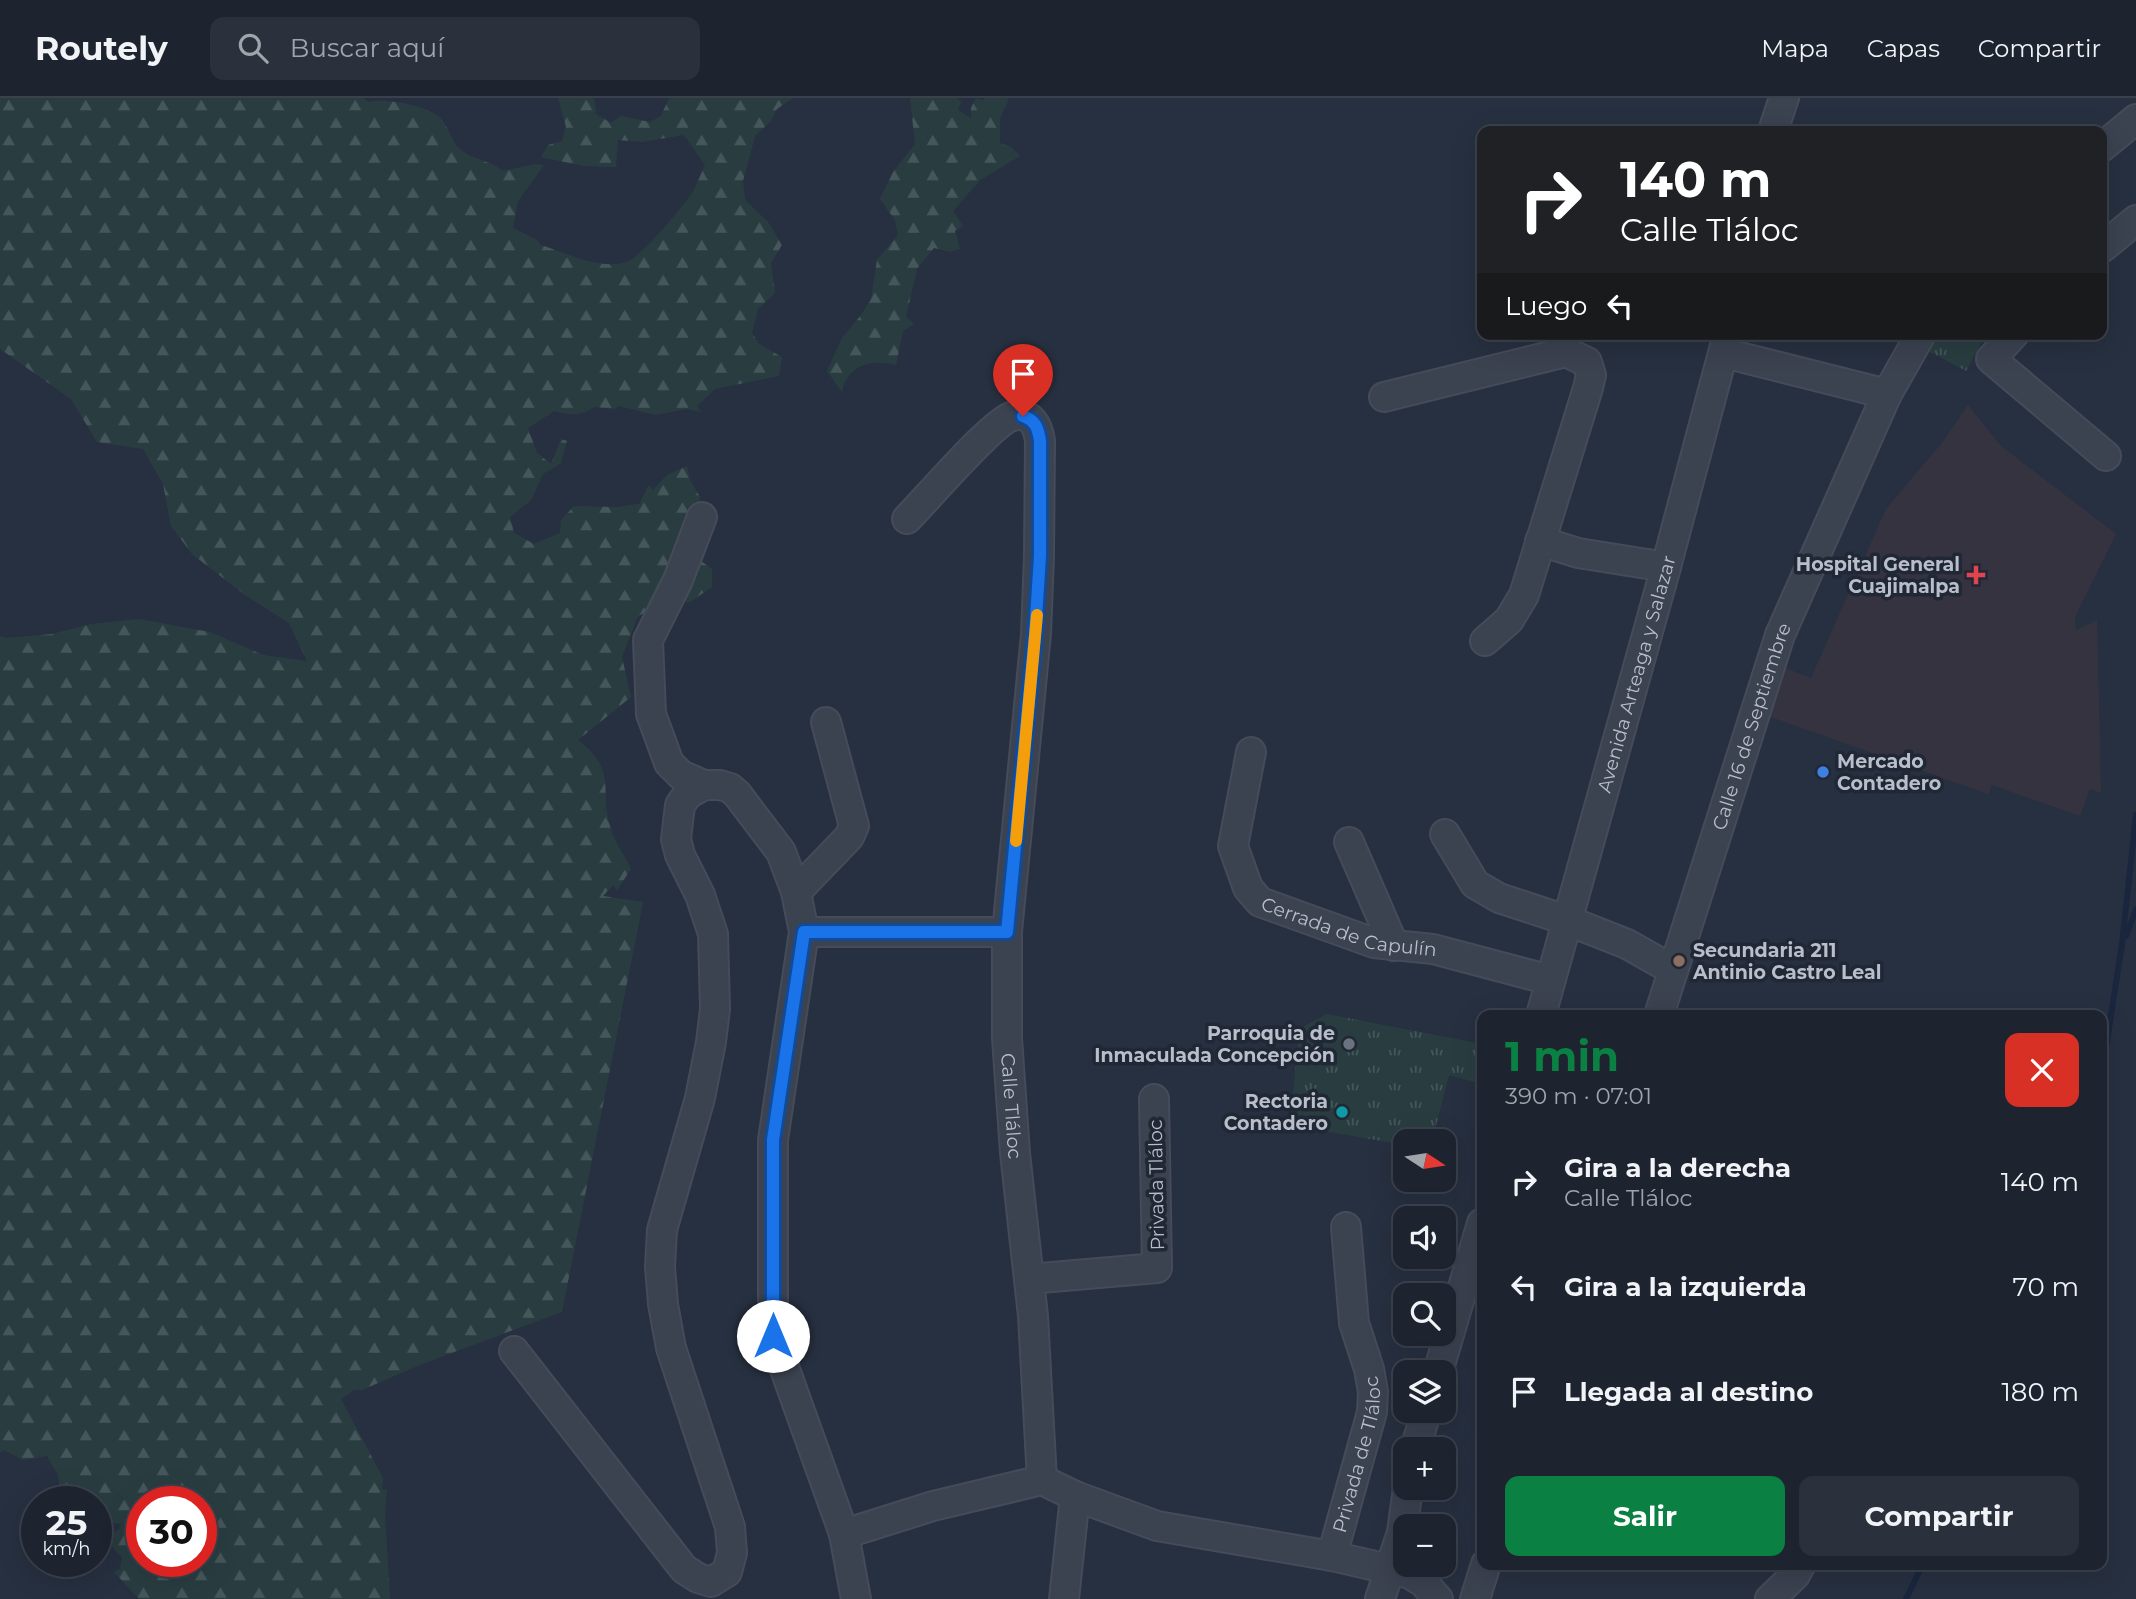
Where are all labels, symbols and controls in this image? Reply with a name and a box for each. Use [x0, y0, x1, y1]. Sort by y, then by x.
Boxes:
search box [210, 17, 700, 80]
text: Routely [35, 28, 168, 68]
icon: search [234, 29, 272, 67]
text: Buscar aquí [290, 32, 444, 64]
text: Mapa [1761, 34, 1829, 63]
text: Capas [1867, 34, 1940, 63]
text: Compartir [1978, 34, 2101, 63]
text: 140 m [1620, 150, 1772, 209]
icon: right [1505, 154, 1596, 245]
text: Calle Tláloc [1620, 210, 1799, 249]
icon: left [1601, 287, 1639, 325]
text: Luego [1505, 290, 1587, 322]
pin [993, 344, 1053, 416]
icon: arrive [1004, 355, 1042, 393]
street label: Avenida Arteaga y Salazar [1593, 553, 1681, 795]
place label: Hospital General Cuajimalpa [1796, 553, 1960, 598]
marker: Hospital General Cuajimalpa [1966, 565, 1986, 585]
street label: Calle 16 de Septiembre [1708, 619, 1796, 833]
place label: Mercado Contadero [1837, 750, 1941, 795]
marker: Mercado Contadero [1815, 764, 1831, 780]
street label: Cerrada de Capulín [1258, 892, 1438, 961]
place label: Secundaria 211 Antinio Castro Leal [1692, 939, 1882, 984]
marker: Secundaria 211 Antinio Castro Leal [1671, 953, 1687, 969]
place label: Parroquia de Inmaculada Concepción [1094, 1022, 1335, 1067]
text: 1 min [1505, 1030, 1619, 1082]
button: close [2005, 1033, 2079, 1107]
marker: Parroquia de Inmaculada Concepción [1341, 1036, 1357, 1052]
street label: Calle Tláloc [996, 1052, 1027, 1160]
text: 390 m · 07:01 [1505, 1082, 1652, 1110]
place label: Rectoria Contadero [1224, 1090, 1328, 1135]
marker: Rectoria Contadero [1334, 1104, 1350, 1120]
street label: Privada Tláloc [1144, 1119, 1169, 1251]
north arrow [1393, 1129, 1456, 1192]
map controls [1393, 1129, 1456, 1577]
text: Gira a la derecha [1564, 1152, 1791, 1184]
icon: right [1505, 1163, 1543, 1201]
text: 140 m [2001, 1166, 2079, 1198]
text: Calle Tláloc [1564, 1184, 1693, 1212]
button: sound [1393, 1206, 1456, 1269]
icon: left [1505, 1268, 1543, 1306]
text: Gira a la izquierda [1564, 1271, 1807, 1303]
text: 70 m [2013, 1271, 2079, 1303]
button: search [1393, 1283, 1456, 1346]
position arrow [736, 1299, 810, 1373]
button: layers [1393, 1360, 1456, 1423]
icon: arrive [1505, 1373, 1543, 1411]
street label: Privada de Tláloc [1328, 1374, 1385, 1535]
text: Llegada al destino [1564, 1376, 1813, 1408]
text: 180 m [2001, 1376, 2079, 1408]
button: + [1393, 1437, 1456, 1500]
button: Salir [1505, 1476, 1785, 1556]
button: Compartir [1799, 1476, 2079, 1556]
speed limit sign: 30 [126, 1486, 217, 1577]
text: 25 [46, 1501, 87, 1544]
button: − [1393, 1514, 1456, 1577]
text: km/h [42, 1538, 91, 1560]

